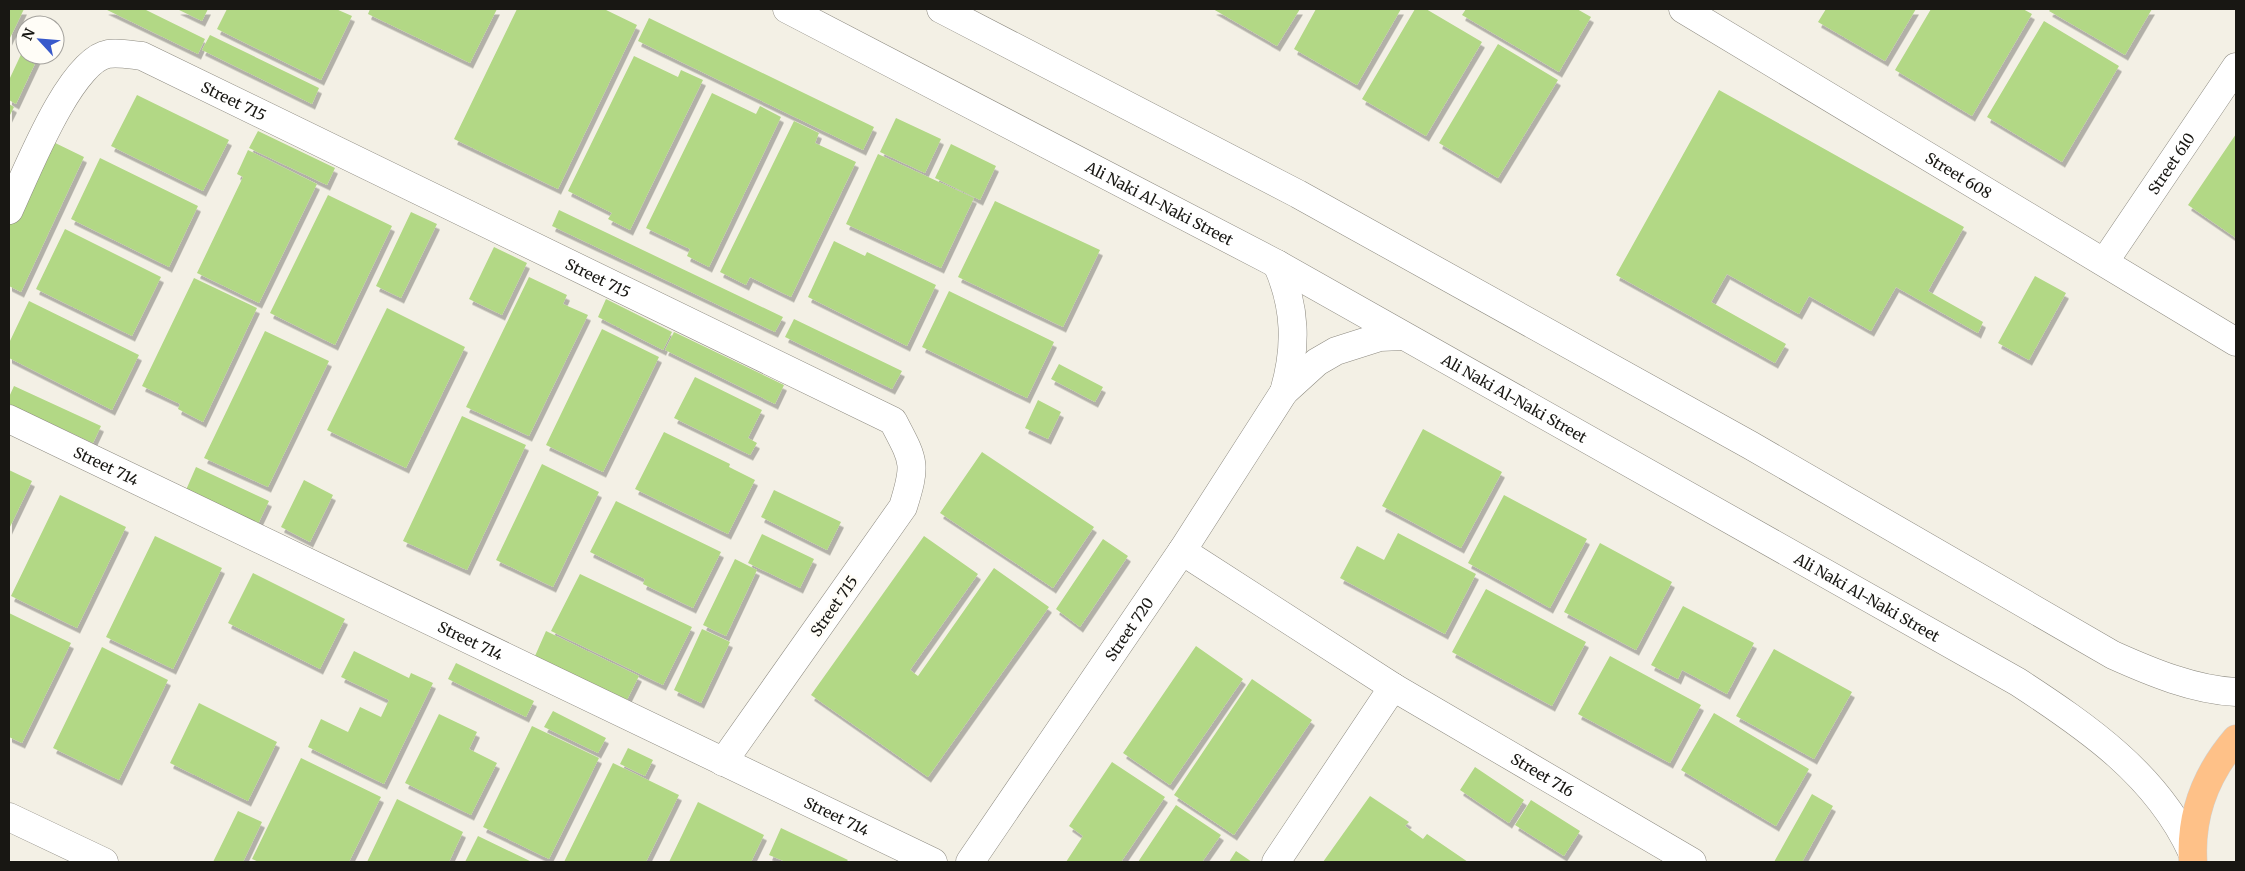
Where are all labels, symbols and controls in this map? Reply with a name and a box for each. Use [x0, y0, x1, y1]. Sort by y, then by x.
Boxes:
north arrow [15, 15, 65, 65]
text: N [18, 25, 39, 43]
street label: Street 715 [198, 77, 269, 124]
street label: Street 610 [2143, 129, 2199, 198]
street label: Street 608 [1922, 148, 1996, 202]
street label: Ali Naki Al-Naki Street [1082, 156, 1237, 249]
street label: Street 715 [563, 254, 634, 301]
street label: Ali Naki Al-Naki Street [1438, 349, 1591, 447]
street label: Street 714 [71, 442, 142, 489]
street label: Ali Naki Al-Naki Street [1790, 548, 1943, 646]
street label: Street 715 [806, 572, 862, 640]
street label: Street 720 [1100, 593, 1157, 665]
street label: Street 714 [435, 617, 506, 664]
street label: Street 716 [1508, 749, 1578, 801]
street label: Street 714 [801, 792, 872, 840]

